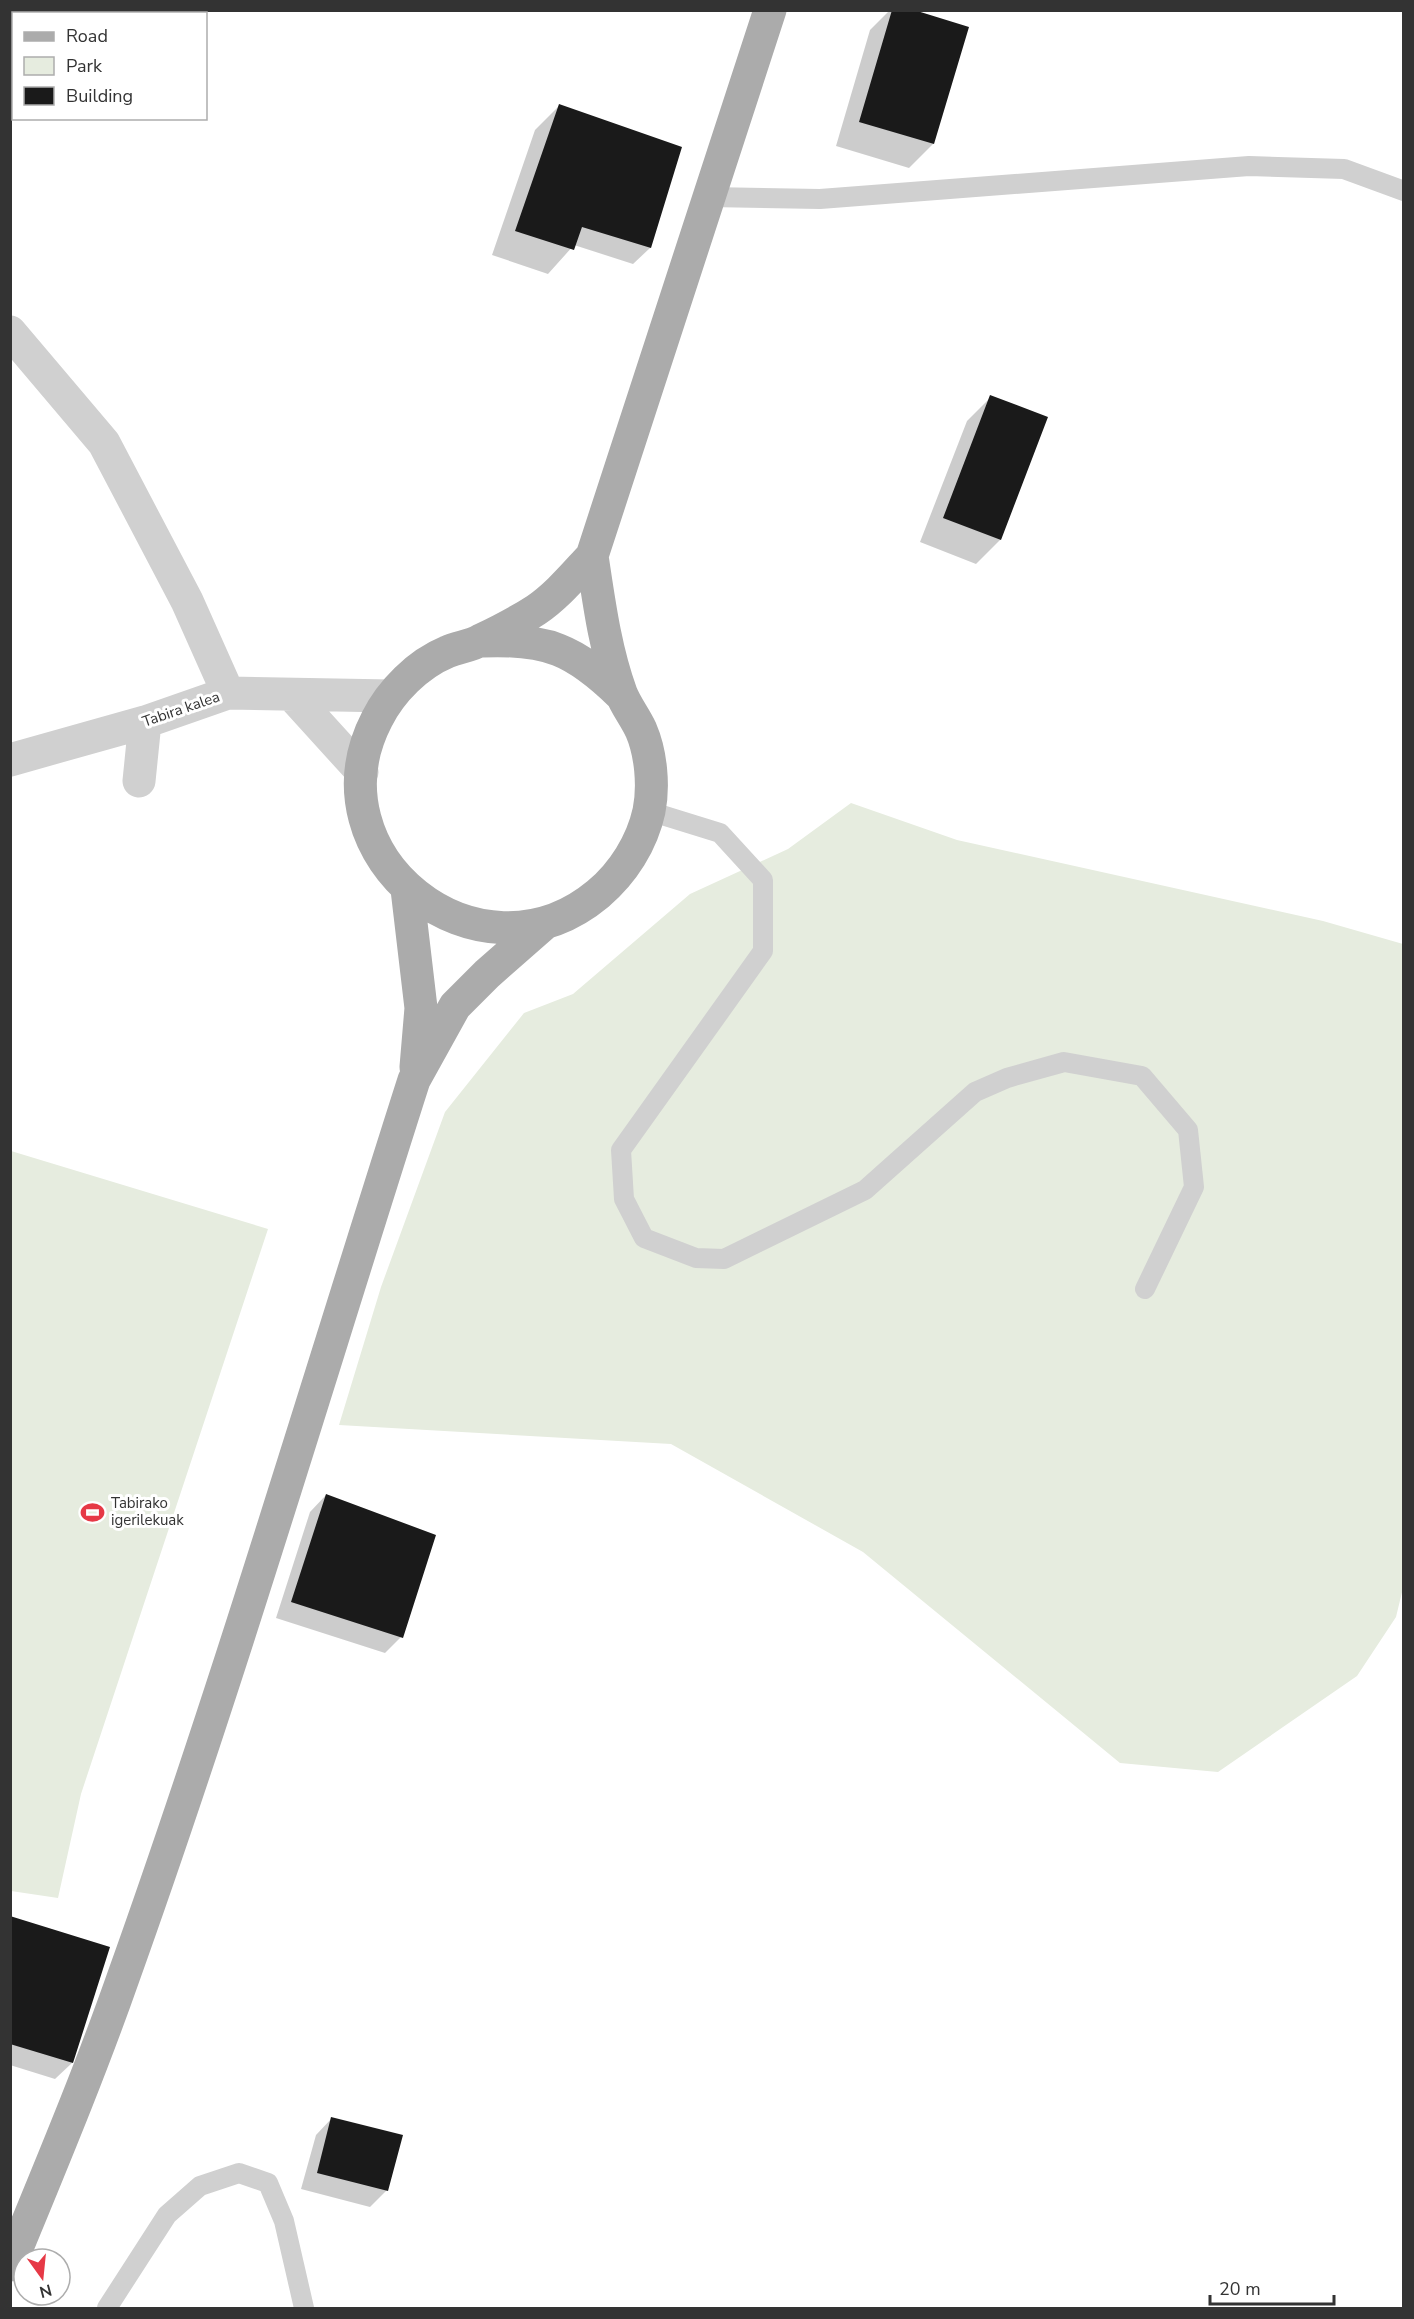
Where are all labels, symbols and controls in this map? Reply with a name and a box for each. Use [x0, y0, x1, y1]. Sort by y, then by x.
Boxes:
legend [12, 12, 207, 120]
text: Road [66, 24, 108, 48]
text: Park [66, 54, 103, 78]
text: Building [66, 84, 133, 108]
street label: Tabira kalea [140, 686, 222, 732]
place label: Tabirako igerilekuak [111, 1493, 184, 1530]
sports icon: Tabirako igerilekuak [80, 1499, 106, 1525]
north arrow [12, 2247, 72, 2307]
scale bar [1210, 2268, 1334, 2306]
text: 20 m [1219, 2277, 1261, 2301]
text: N [37, 2278, 54, 2303]

